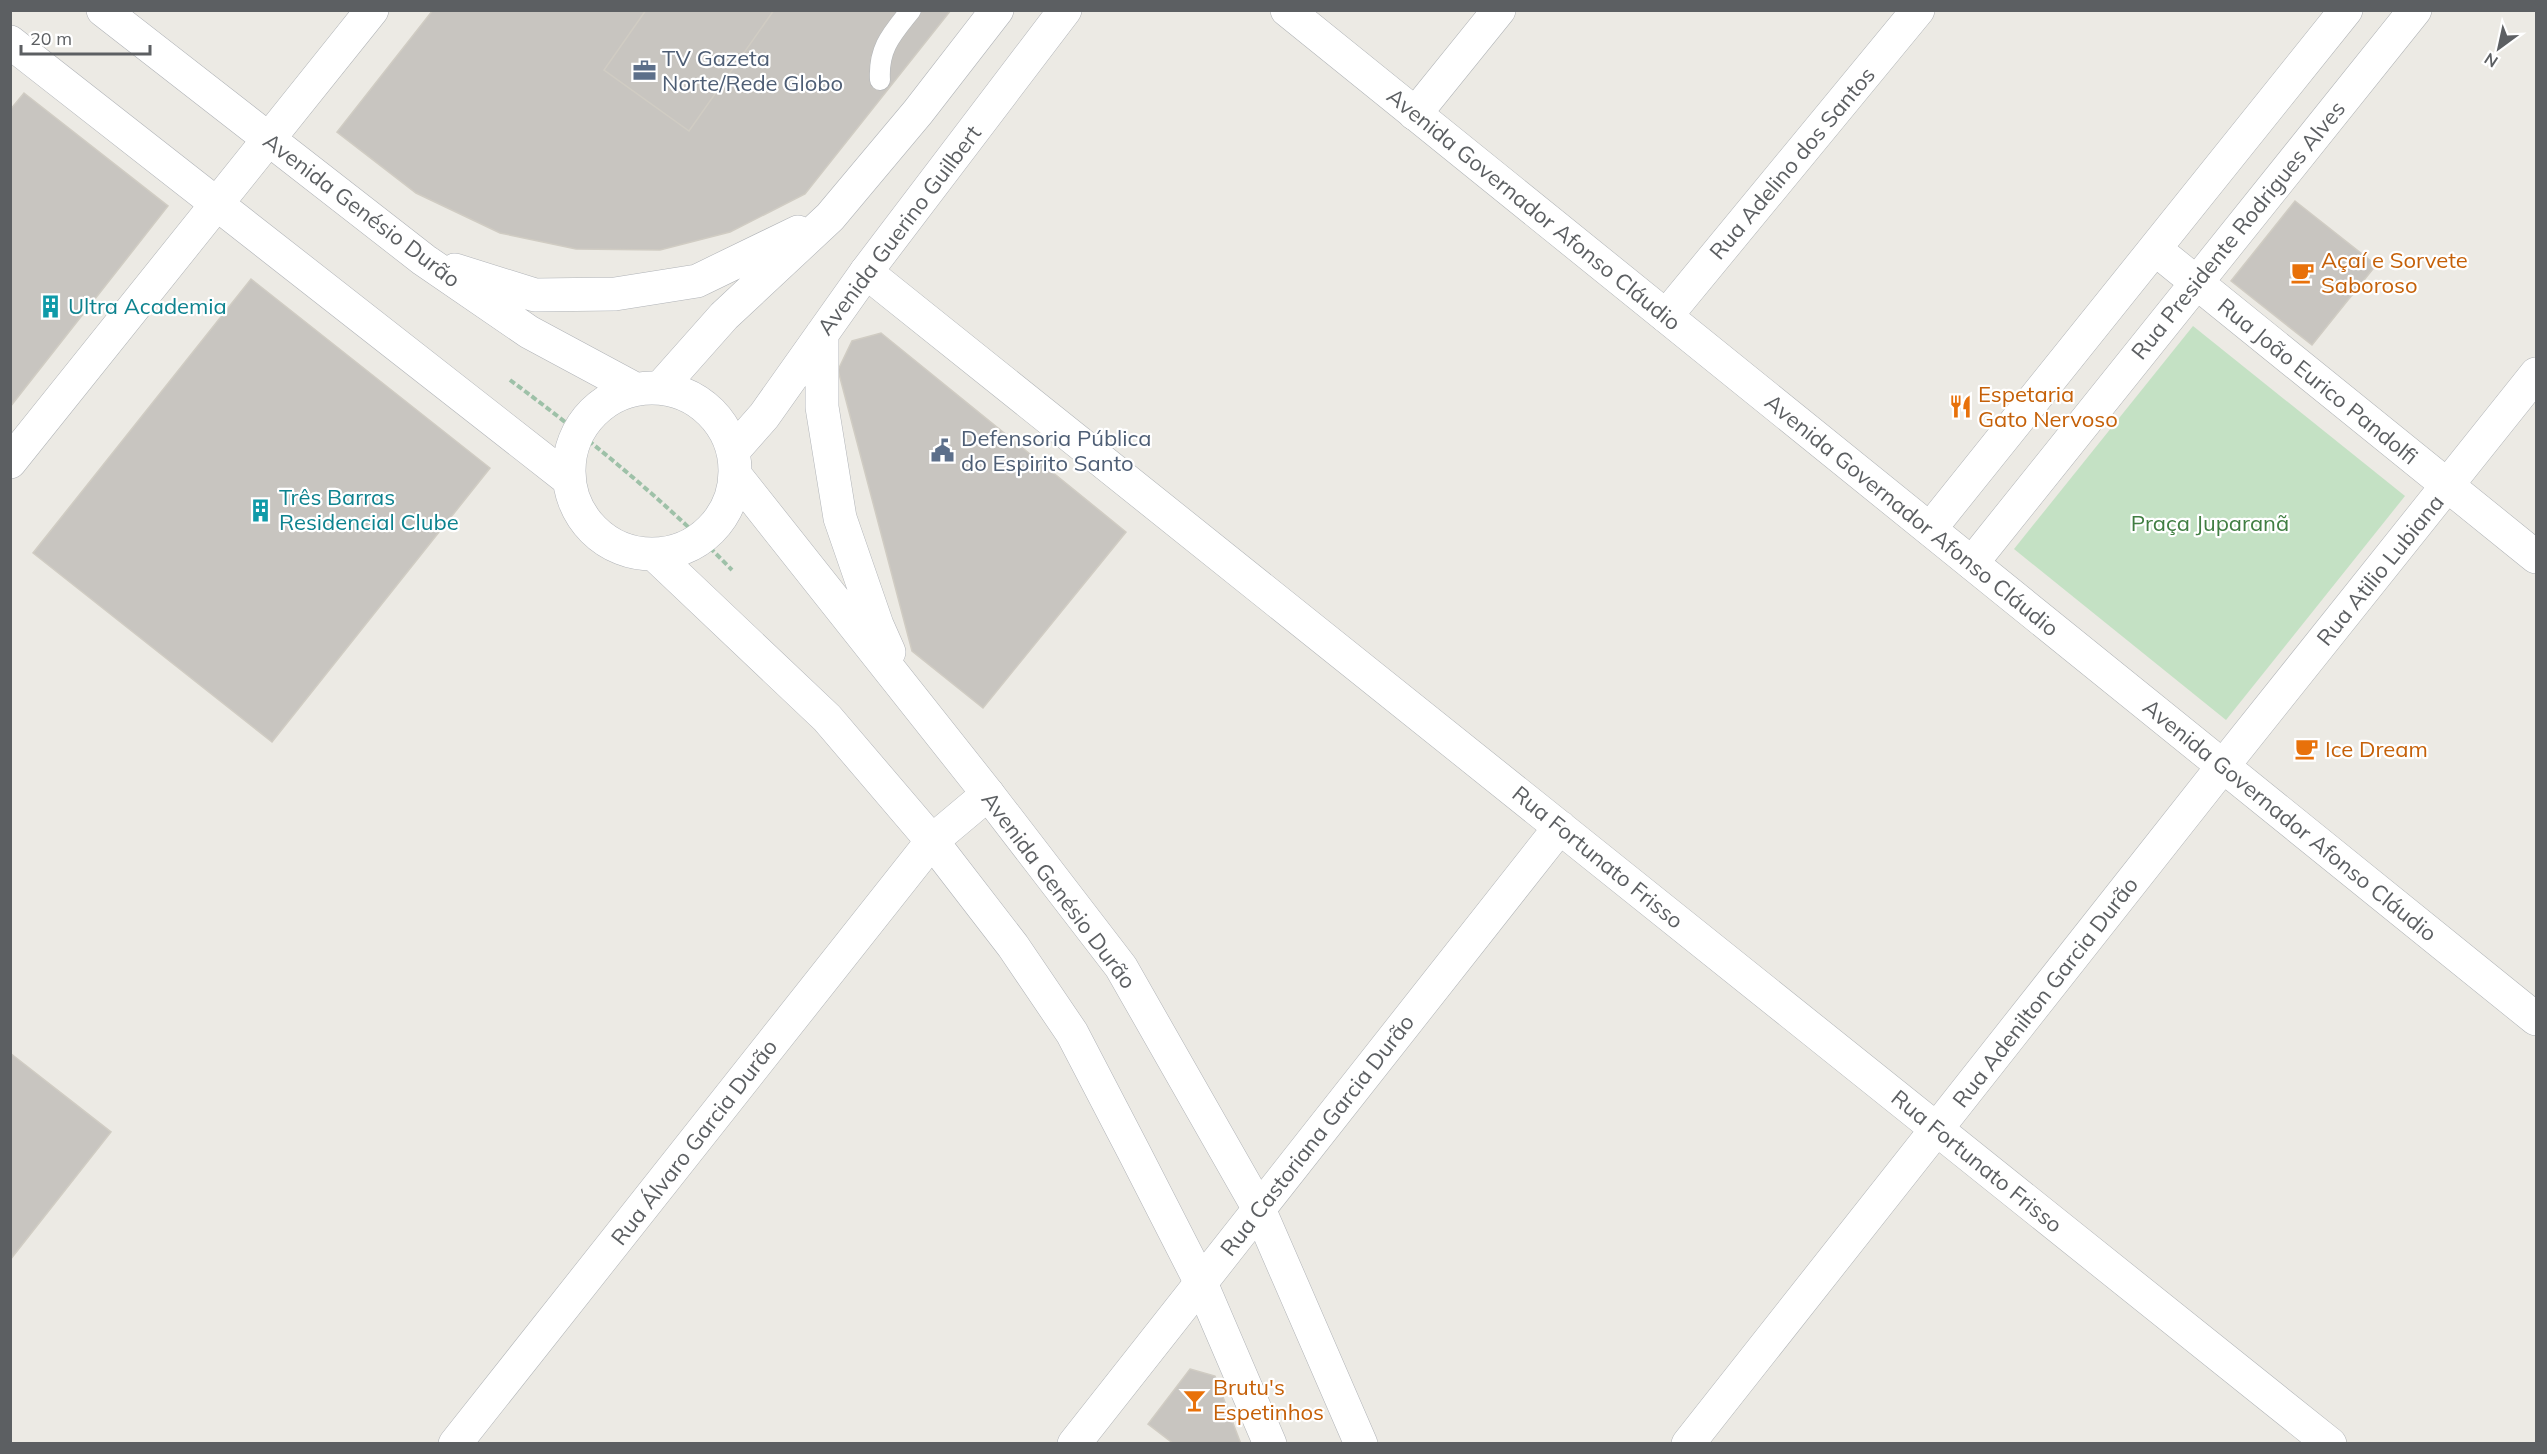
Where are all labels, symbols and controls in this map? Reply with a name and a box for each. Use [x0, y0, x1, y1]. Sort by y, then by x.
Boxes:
scale bar [21, 18, 150, 56]
north arrow [2469, 18, 2529, 78]
text: 20 m [30, 27, 72, 50]
place label: TV Gazeta Norte/Rede Globo [662, 44, 843, 97]
text: N [2480, 49, 2501, 72]
office icon: TV Gazeta Norte/Rede Globo [631, 58, 657, 84]
street label: Rua Adelino dos Santos [1703, 61, 1881, 265]
street label: Avenida Governador Afonso Cláudio [1381, 82, 1687, 336]
street label: Rua Presidente Rodrigues Alves [2125, 95, 2351, 365]
street label: Avenida Guerino Guilbert [811, 119, 987, 340]
street label: Avenida Genésio Durão [258, 127, 466, 293]
place label: Açaí e Sorvete Saboroso [2321, 246, 2468, 299]
cafe icon: Açaí e Sorvete Saboroso [2290, 260, 2316, 286]
place label: Ultra Academia [68, 292, 227, 320]
street label: Rua João Eurico Pandolfi [2212, 292, 2424, 470]
building icon: Ultra Academia [37, 293, 63, 319]
place label: Espetaria Gato Nervoso [1978, 380, 2118, 433]
street label: Avenida Governador Afonso Cláudio [1759, 388, 2065, 642]
restaurant icon: Espetaria Gato Nervoso [1947, 394, 1973, 420]
place label: Defensoria Pública do Espirito Santo [961, 424, 1152, 477]
public building icon: Defensoria Pública do Espirito Santo [930, 438, 956, 464]
place label: Três Barras Residencial Clube [279, 483, 459, 536]
street label: Rua Atilio Lubiana [2310, 489, 2450, 651]
building icon: Três Barras Residencial Clube [248, 497, 274, 523]
park label: Praça Juparanã [2131, 509, 2289, 537]
street label: Avenida Governador Afonso Cláudio [2137, 693, 2443, 947]
place label: Ice Dream [2325, 735, 2428, 763]
cafe icon: Ice Dream [2294, 736, 2320, 762]
street label: Rua Fortunato Frisso [1507, 779, 1689, 935]
street label: Avenida Genésio Durão [976, 786, 1142, 994]
street label: Rua Adenilton Garcia Durão [1946, 871, 2144, 1113]
street label: Rua Castoriana Garcia Durão [1214, 1009, 1420, 1261]
street label: Rua Álvaro Garcia Durão [605, 1033, 783, 1251]
street label: Rua Fortunato Frisso [1886, 1083, 2068, 1239]
place label: Brutu's Espetinhos [1213, 1373, 1324, 1426]
bar icon: Brutu's Espetinhos [1182, 1387, 1208, 1413]

